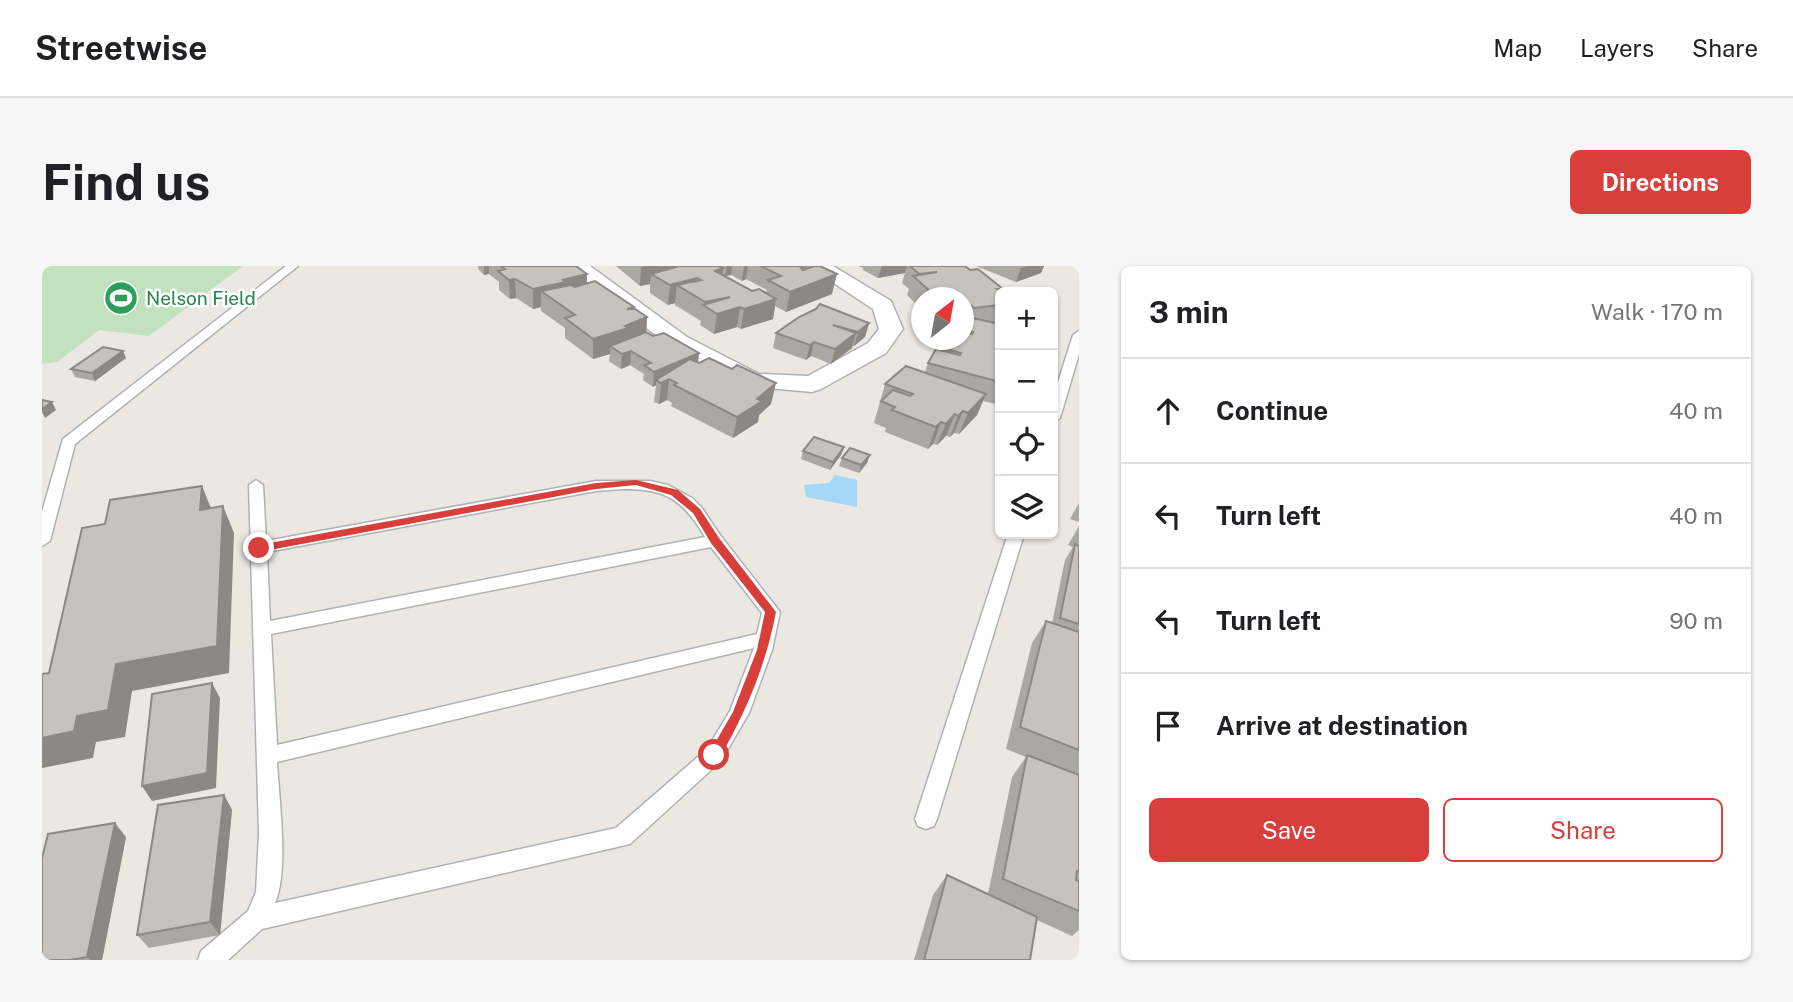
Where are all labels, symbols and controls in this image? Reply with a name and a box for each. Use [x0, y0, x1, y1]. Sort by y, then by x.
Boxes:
text: Streetwise [35, 29, 207, 67]
text: Map [1493, 34, 1542, 62]
text: Layers [1580, 34, 1654, 62]
text: Share [1692, 34, 1758, 62]
button: Directions [1570, 150, 1751, 214]
text: Find us [42, 153, 210, 211]
sports icon: Nelson Field [102, 279, 140, 317]
place label: Nelson Field [146, 287, 256, 309]
north arrow [911, 287, 974, 350]
map controls [995, 287, 1058, 539]
button: + [995, 287, 1058, 350]
text: 3 min [1149, 294, 1228, 330]
text: Walk · 170 m [1591, 298, 1723, 325]
button: − [995, 350, 1058, 413]
icon: ahead [1149, 392, 1187, 430]
text: Continue [1216, 395, 1328, 426]
text: 40 m [1669, 397, 1723, 424]
button: locate [995, 413, 1058, 476]
button: layers [995, 476, 1058, 539]
icon: left [1149, 497, 1187, 535]
text: Turn left [1216, 500, 1321, 531]
text: 40 m [1669, 502, 1723, 529]
route end [243, 532, 274, 563]
icon: left [1149, 602, 1187, 640]
text: Turn left [1216, 605, 1321, 636]
text: 90 m [1669, 607, 1723, 634]
icon: arrive [1149, 707, 1187, 745]
text: Arrive at destination [1216, 710, 1468, 741]
route start [698, 739, 729, 770]
button: Save [1149, 798, 1429, 862]
button: Share [1443, 798, 1723, 862]

